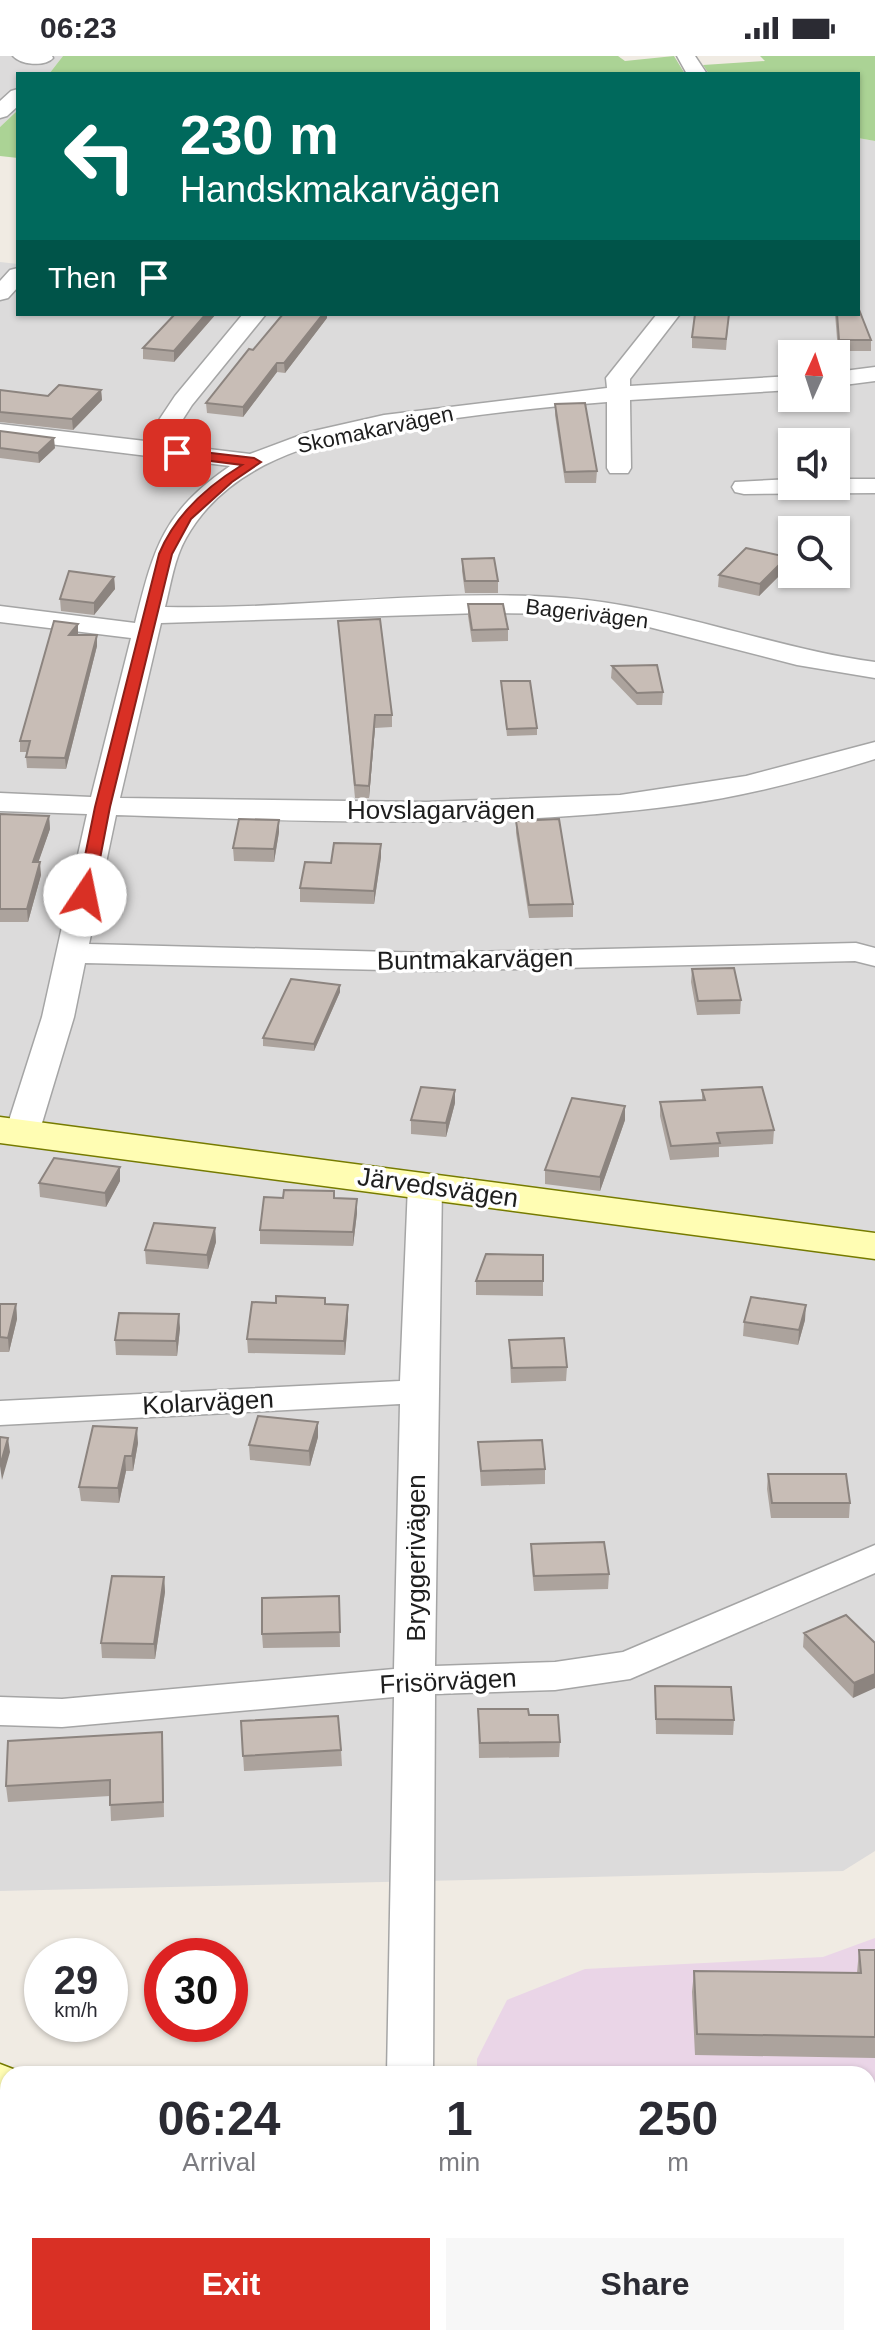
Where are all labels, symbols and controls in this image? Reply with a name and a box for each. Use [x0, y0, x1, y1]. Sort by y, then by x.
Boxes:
text: 06:23 [40, 11, 117, 44]
text: 230 m [180, 103, 339, 166]
icon: left [48, 104, 152, 208]
text: Handskmakarvägen [180, 169, 500, 210]
icon: arrive [132, 256, 176, 300]
text: Then [48, 261, 116, 294]
north arrow [778, 340, 850, 412]
map controls [778, 340, 850, 588]
street label: Skomakarvägen [295, 401, 455, 458]
pin [143, 419, 211, 487]
button: sound [778, 428, 850, 500]
icon: arrive [155, 431, 199, 475]
button: search [778, 516, 850, 588]
street label: Bagerivägen [524, 594, 650, 633]
street label: Hovslagarvägen [347, 795, 535, 825]
position arrow [43, 853, 127, 937]
street label: Buntmakarvägen [376, 942, 574, 976]
street label: Järvedsvägen [356, 1161, 520, 1213]
street label: Kolarvägen [142, 1384, 274, 1420]
street label: Bryggerivägen [401, 1474, 431, 1642]
street label: Frisörvägen [379, 1662, 517, 1700]
speed limit sign: 30 [144, 1938, 248, 2042]
text: 29 [54, 1958, 98, 2002]
text: km/h [54, 1999, 98, 2021]
text: 06:24 [158, 2092, 281, 2145]
text: 1 [446, 2092, 473, 2145]
text: 250 [638, 2092, 718, 2145]
text: Arrival [182, 2147, 256, 2177]
text: min [438, 2147, 480, 2177]
text: m [667, 2147, 689, 2177]
button: Exit [32, 2238, 430, 2330]
button: Share [446, 2238, 844, 2330]

